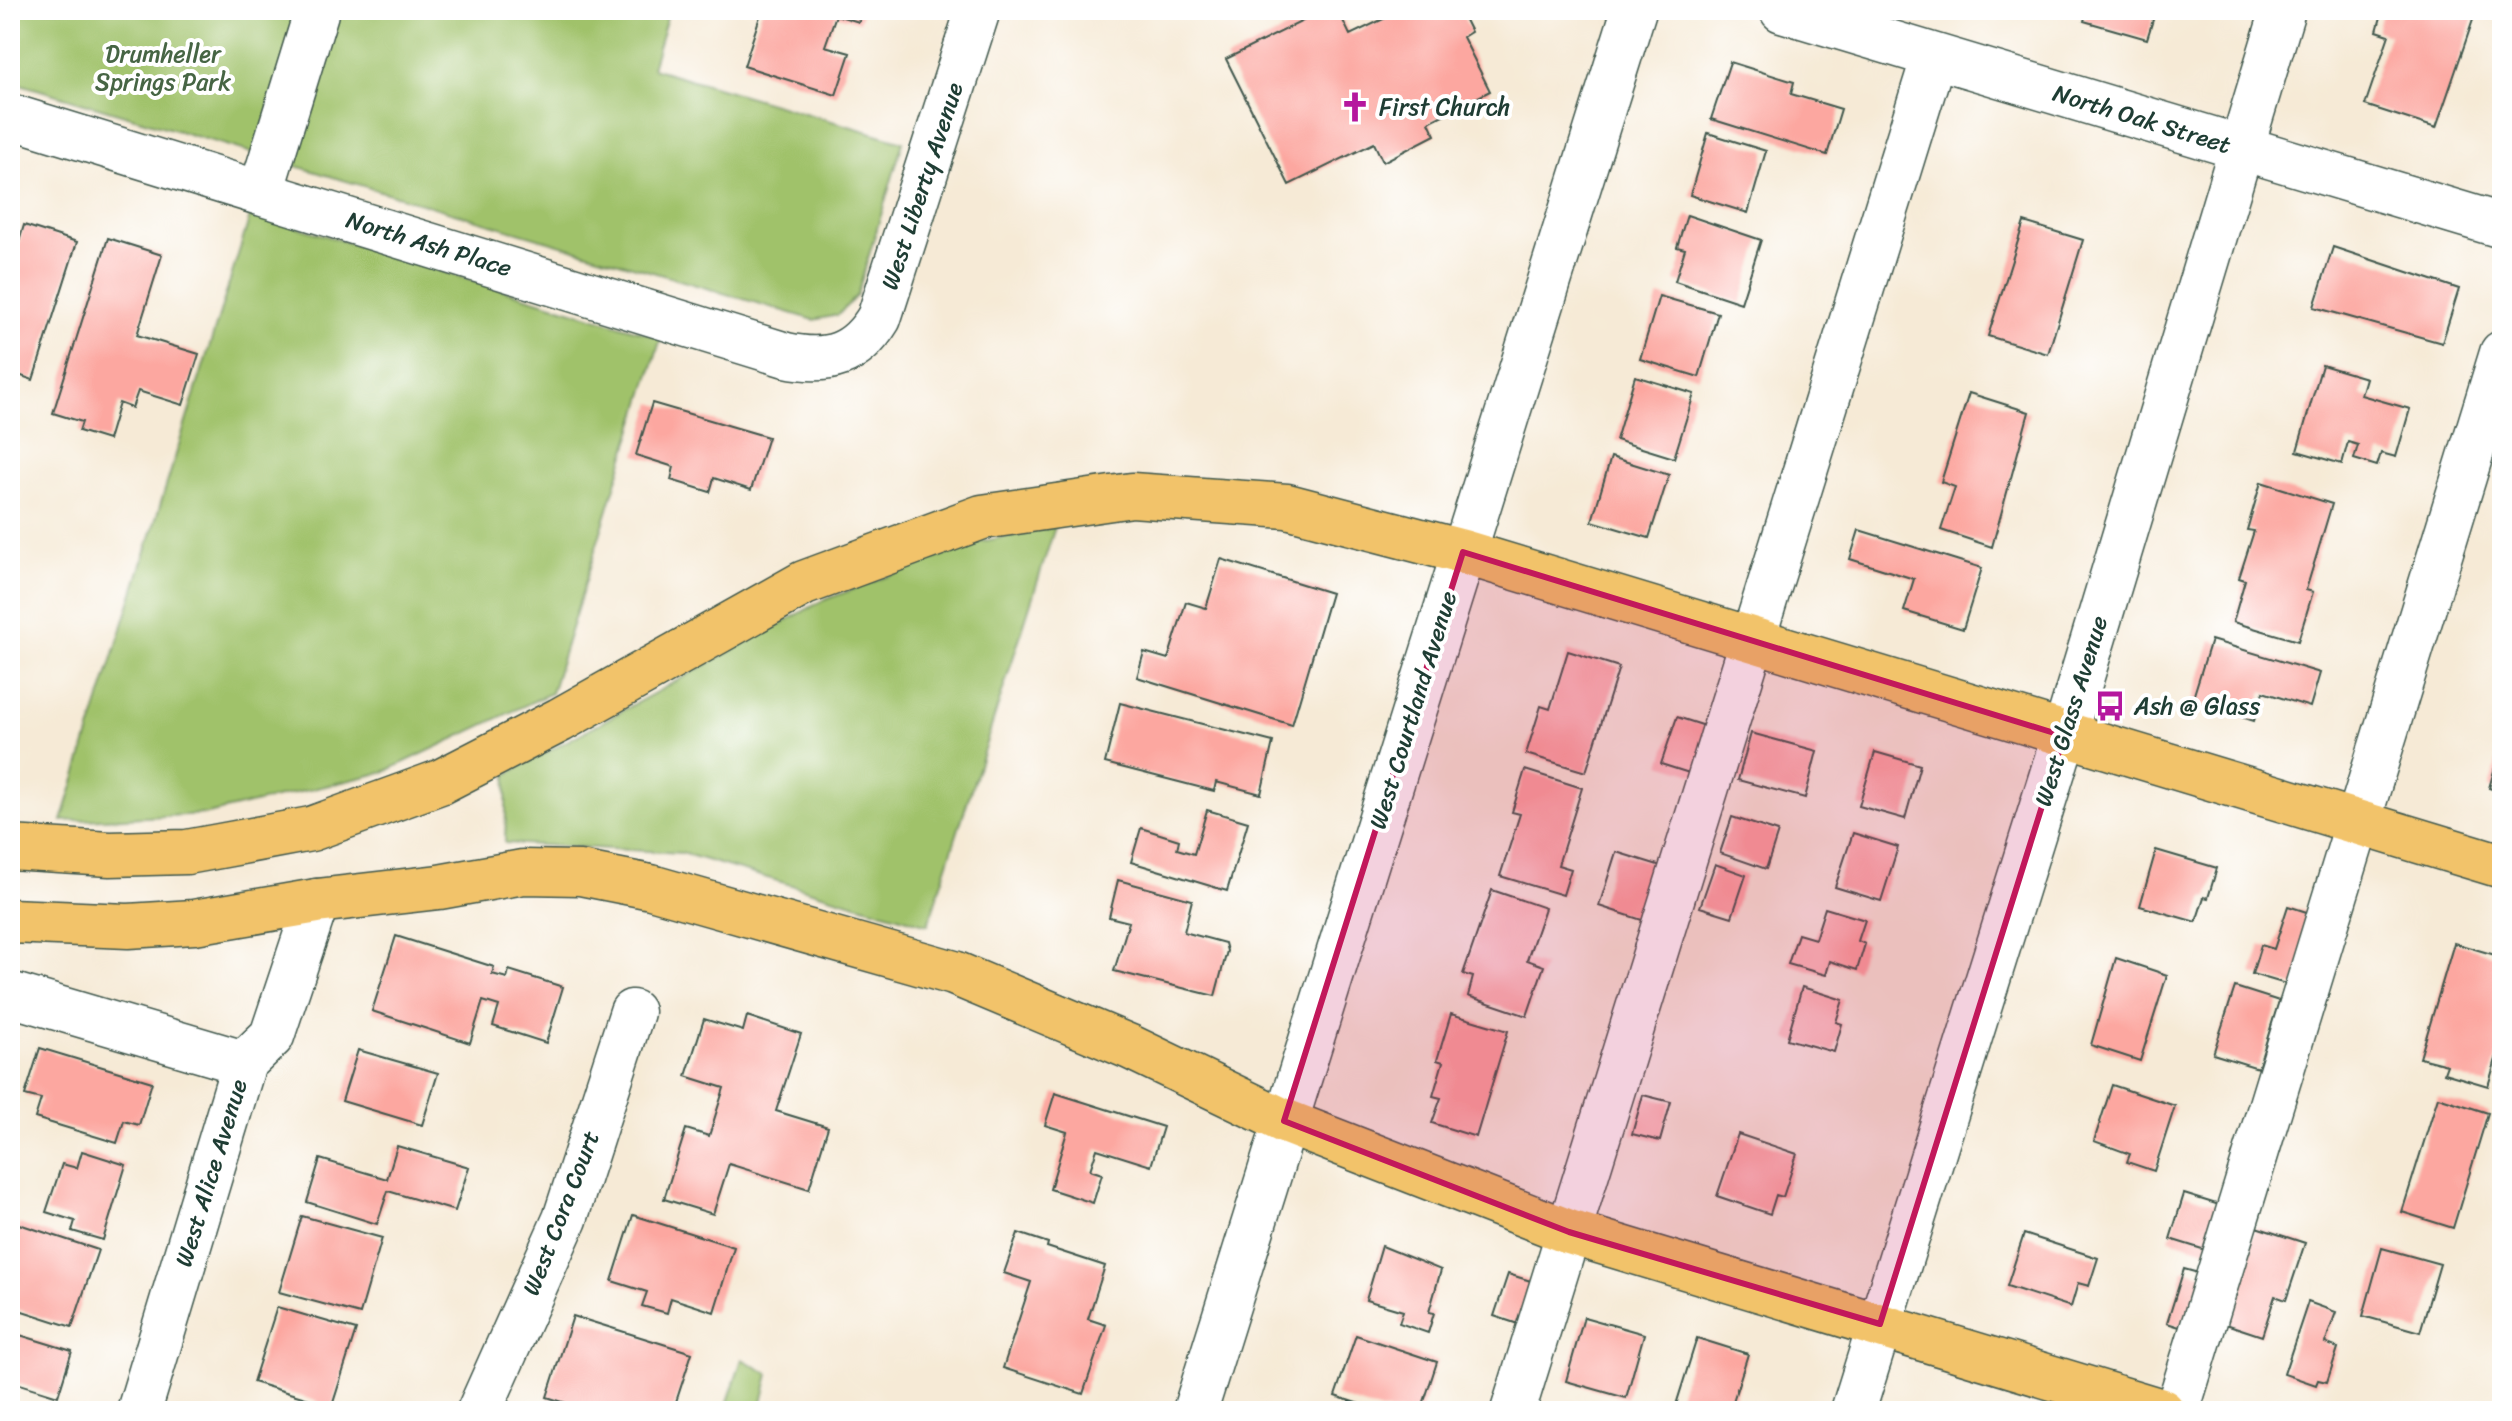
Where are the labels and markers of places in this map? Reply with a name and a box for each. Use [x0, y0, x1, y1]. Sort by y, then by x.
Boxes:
place label: First Church [1379, 86, 1510, 128]
church icon: First Church [1338, 90, 1372, 124]
place label: Ash @ Glass [2133, 685, 2260, 727]
bus stop icon: Ash @ Glass [2093, 689, 2127, 723]

